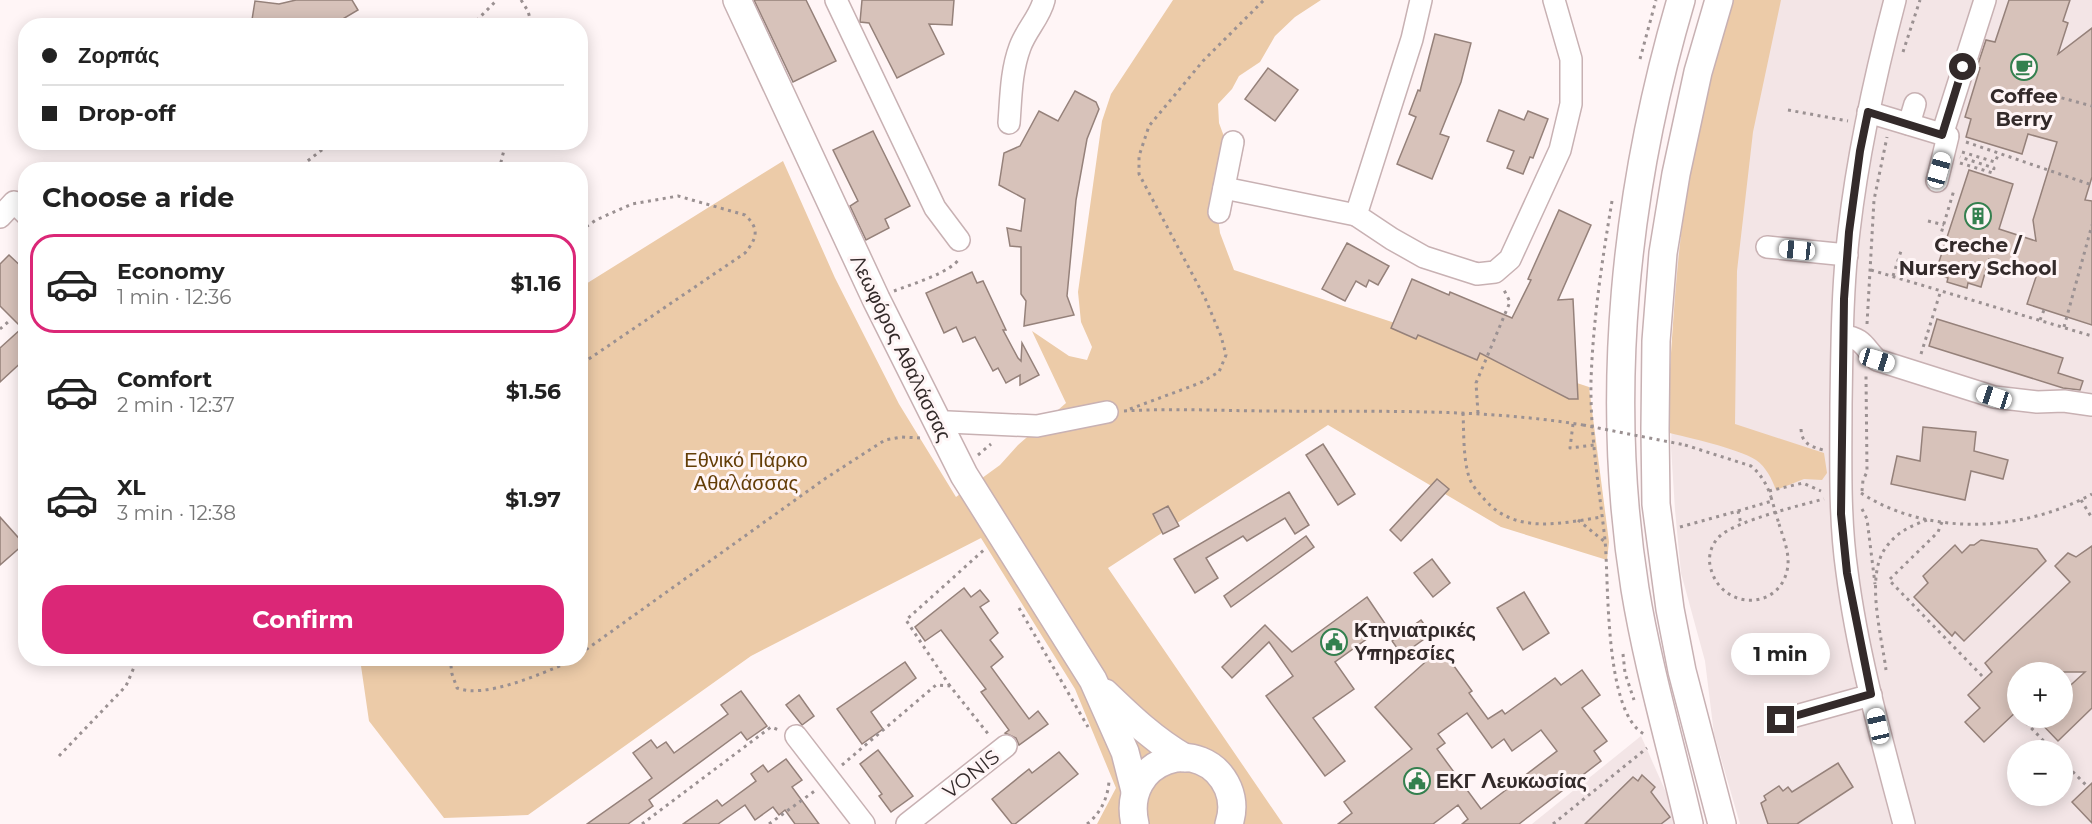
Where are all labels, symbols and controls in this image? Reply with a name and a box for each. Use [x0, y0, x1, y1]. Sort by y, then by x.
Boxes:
text: Ζορπάς [78, 42, 159, 69]
cafe icon: Coffee Berry [2009, 52, 2039, 82]
route start [1949, 53, 1976, 80]
place label: Coffee Berry [1990, 84, 2058, 131]
text: Drop-off [78, 100, 176, 127]
car [1925, 150, 1953, 190]
text: Choose a ride [42, 181, 234, 214]
building icon: Creche / Nursery School [1963, 201, 1993, 231]
place label: Creche / Nursery School [1899, 233, 2057, 280]
car [1778, 239, 1816, 261]
street label: Λεωφόρος Αθαλάσσας [845, 251, 957, 445]
icon: car [45, 257, 99, 311]
text: Economy [117, 258, 225, 285]
text: $1.16 [511, 270, 561, 297]
text: 1 min · 12:36 [117, 285, 231, 309]
car [1857, 346, 1897, 374]
icon: car [45, 365, 99, 419]
text: Comfort [117, 366, 212, 393]
text: $1.56 [506, 378, 561, 405]
car [1974, 383, 2014, 411]
text: 2 min · 12:37 [117, 393, 235, 417]
park label: Εθνικό Πάρκο Αθαλάσσας [684, 448, 808, 495]
icon: car [45, 473, 99, 527]
text: XL [117, 474, 146, 501]
text: $1.97 [505, 486, 561, 513]
text: 3 min · 12:38 [117, 501, 236, 525]
button: Confirm [42, 585, 564, 654]
place label: Κτηνιατρικές Υπηρεσίες [1354, 618, 1476, 665]
public building icon: Κτηνιατρικές Υπηρεσίες [1319, 627, 1349, 657]
callout: 1 min [1732, 633, 1830, 675]
text: 1 min [1753, 642, 1808, 666]
map controls [2007, 662, 2073, 806]
button: + [2007, 662, 2073, 728]
route end [1767, 706, 1794, 733]
car [1865, 706, 1891, 746]
button: − [2007, 740, 2073, 806]
street label: VONIS [938, 745, 1004, 803]
public building icon: ΕΚΓ Λευκωσίας [1402, 766, 1432, 796]
place label: ΕΚΓ Λευκωσίας [1436, 769, 1587, 793]

